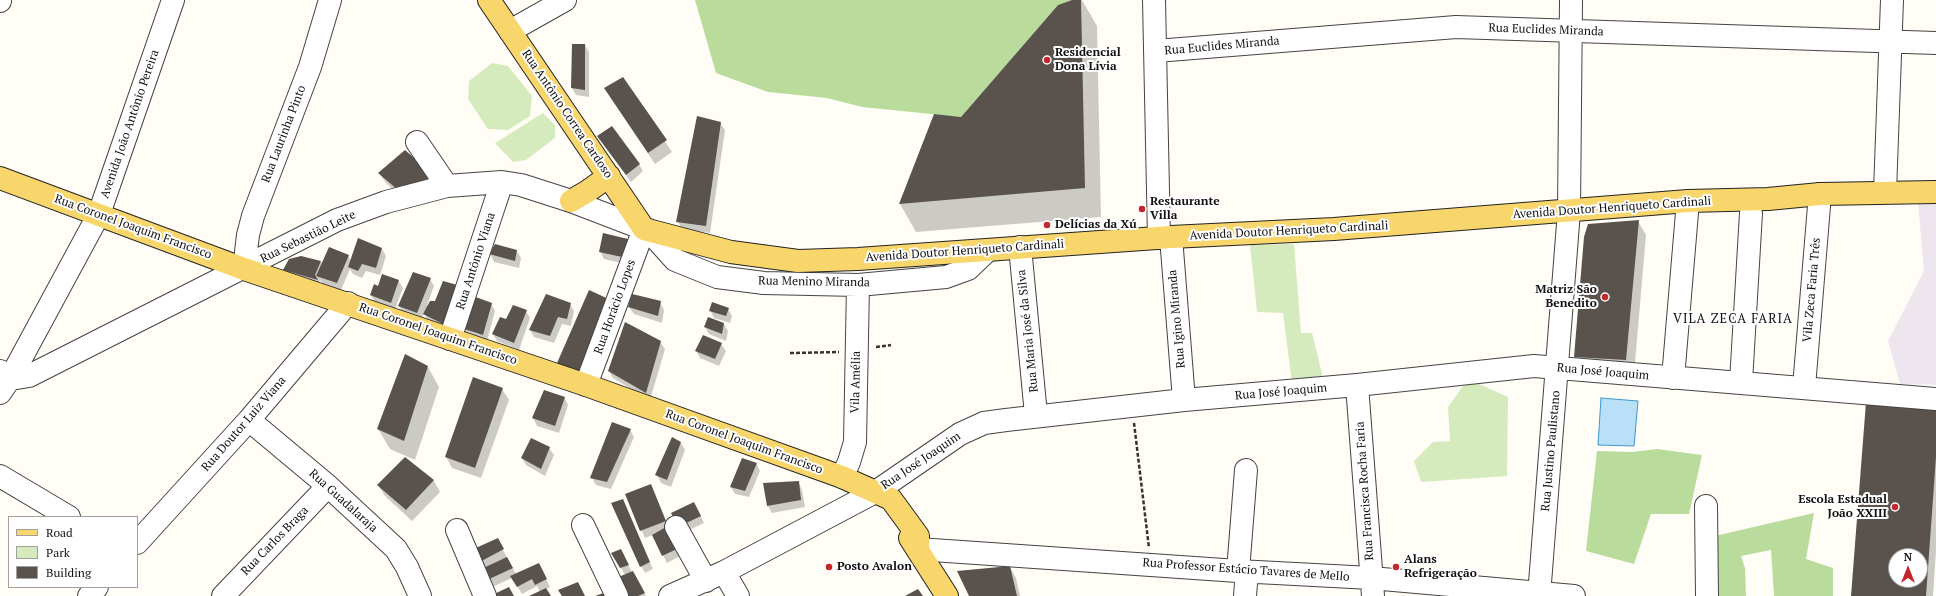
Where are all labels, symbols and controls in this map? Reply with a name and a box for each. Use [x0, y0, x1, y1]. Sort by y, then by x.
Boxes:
street label: Rua Euclides Miranda [1488, 21, 1604, 39]
street label: Rua Euclides Miranda [1164, 34, 1280, 58]
place label: Residencial Dona Lívia [1055, 46, 1121, 74]
street label: Rua Antônio Correa Cardoso [519, 47, 615, 181]
street label: Avenida João Antônio Pereira [98, 48, 162, 200]
marker: Residencial Dona Lívia [1042, 55, 1052, 65]
street label: Rua Laurinha Pinto [259, 83, 309, 185]
street label: Rua Coronel Joaquim Francisco [52, 192, 214, 262]
street label: Avenida Doutor Henriqueto Cardinali [1512, 194, 1712, 222]
place label: Restaurante Villa [1150, 195, 1220, 223]
marker: Restaurante Villa [1137, 204, 1147, 214]
street label: Rua Sebastião Leite [258, 208, 358, 266]
street label: Rua Antônio Viana [454, 211, 498, 311]
place label: Delícias da Xú [1055, 218, 1137, 232]
street label: Avenida Doutor Henriqueto Cardinali [1189, 219, 1389, 243]
marker: Delícias da Xú [1042, 220, 1052, 230]
street label: Avenida Doutor Henriqueto Cardinali [865, 237, 1065, 265]
street label: Vila Zeca Faria Três [1800, 237, 1824, 343]
street label: Rua Horácio Lopes [591, 258, 639, 356]
street label: Rua Maria José da Silva [1014, 269, 1042, 393]
street label: Rua Igino Miranda [1166, 269, 1188, 369]
street label: Rua Menino Miranda [758, 274, 870, 290]
place label: Matriz São Benedito [1535, 283, 1597, 311]
marker: Matriz São Benedito [1600, 292, 1610, 302]
street label: Rua Coronel Joaquim Francisco [357, 300, 519, 368]
district label: VILA ZECA FARIA [1673, 311, 1793, 327]
street label: Vila Amélia [848, 351, 864, 413]
street label: Rua José Joaquim [1556, 361, 1650, 383]
street label: Rua Doutor Luiz Viana [199, 374, 289, 474]
street label: Rua José Joaquim [1234, 381, 1328, 403]
street label: Rua Justino Paulistano [1539, 390, 1563, 512]
street label: Rua Coronel Joaquim Francisco [663, 407, 825, 477]
street label: Rua Francisca Rocha Faria [1353, 421, 1377, 561]
street label: Rua José Joaquim [879, 429, 963, 493]
street label: Rua Guadalaraja [306, 466, 380, 536]
place label: Escola Estadual João XXIII [1798, 493, 1887, 521]
marker: Escola Estadual João XXIII [1890, 502, 1900, 512]
street label: Rua Carlos Braga [238, 503, 312, 579]
legend [8, 516, 138, 588]
text: Road [46, 525, 73, 540]
text: Park [46, 545, 70, 560]
north arrow [1888, 548, 1928, 588]
text: N [1904, 550, 1912, 564]
place label: Alans Refrigeração [1404, 553, 1477, 581]
street label: Rua Professor Estácio Tavares de Mello [1142, 556, 1350, 584]
place label: Posto Avalon [837, 560, 912, 574]
marker: Posto Avalon [824, 562, 834, 572]
marker: Alans Refrigeração [1391, 562, 1401, 572]
text: Building [46, 565, 91, 580]

